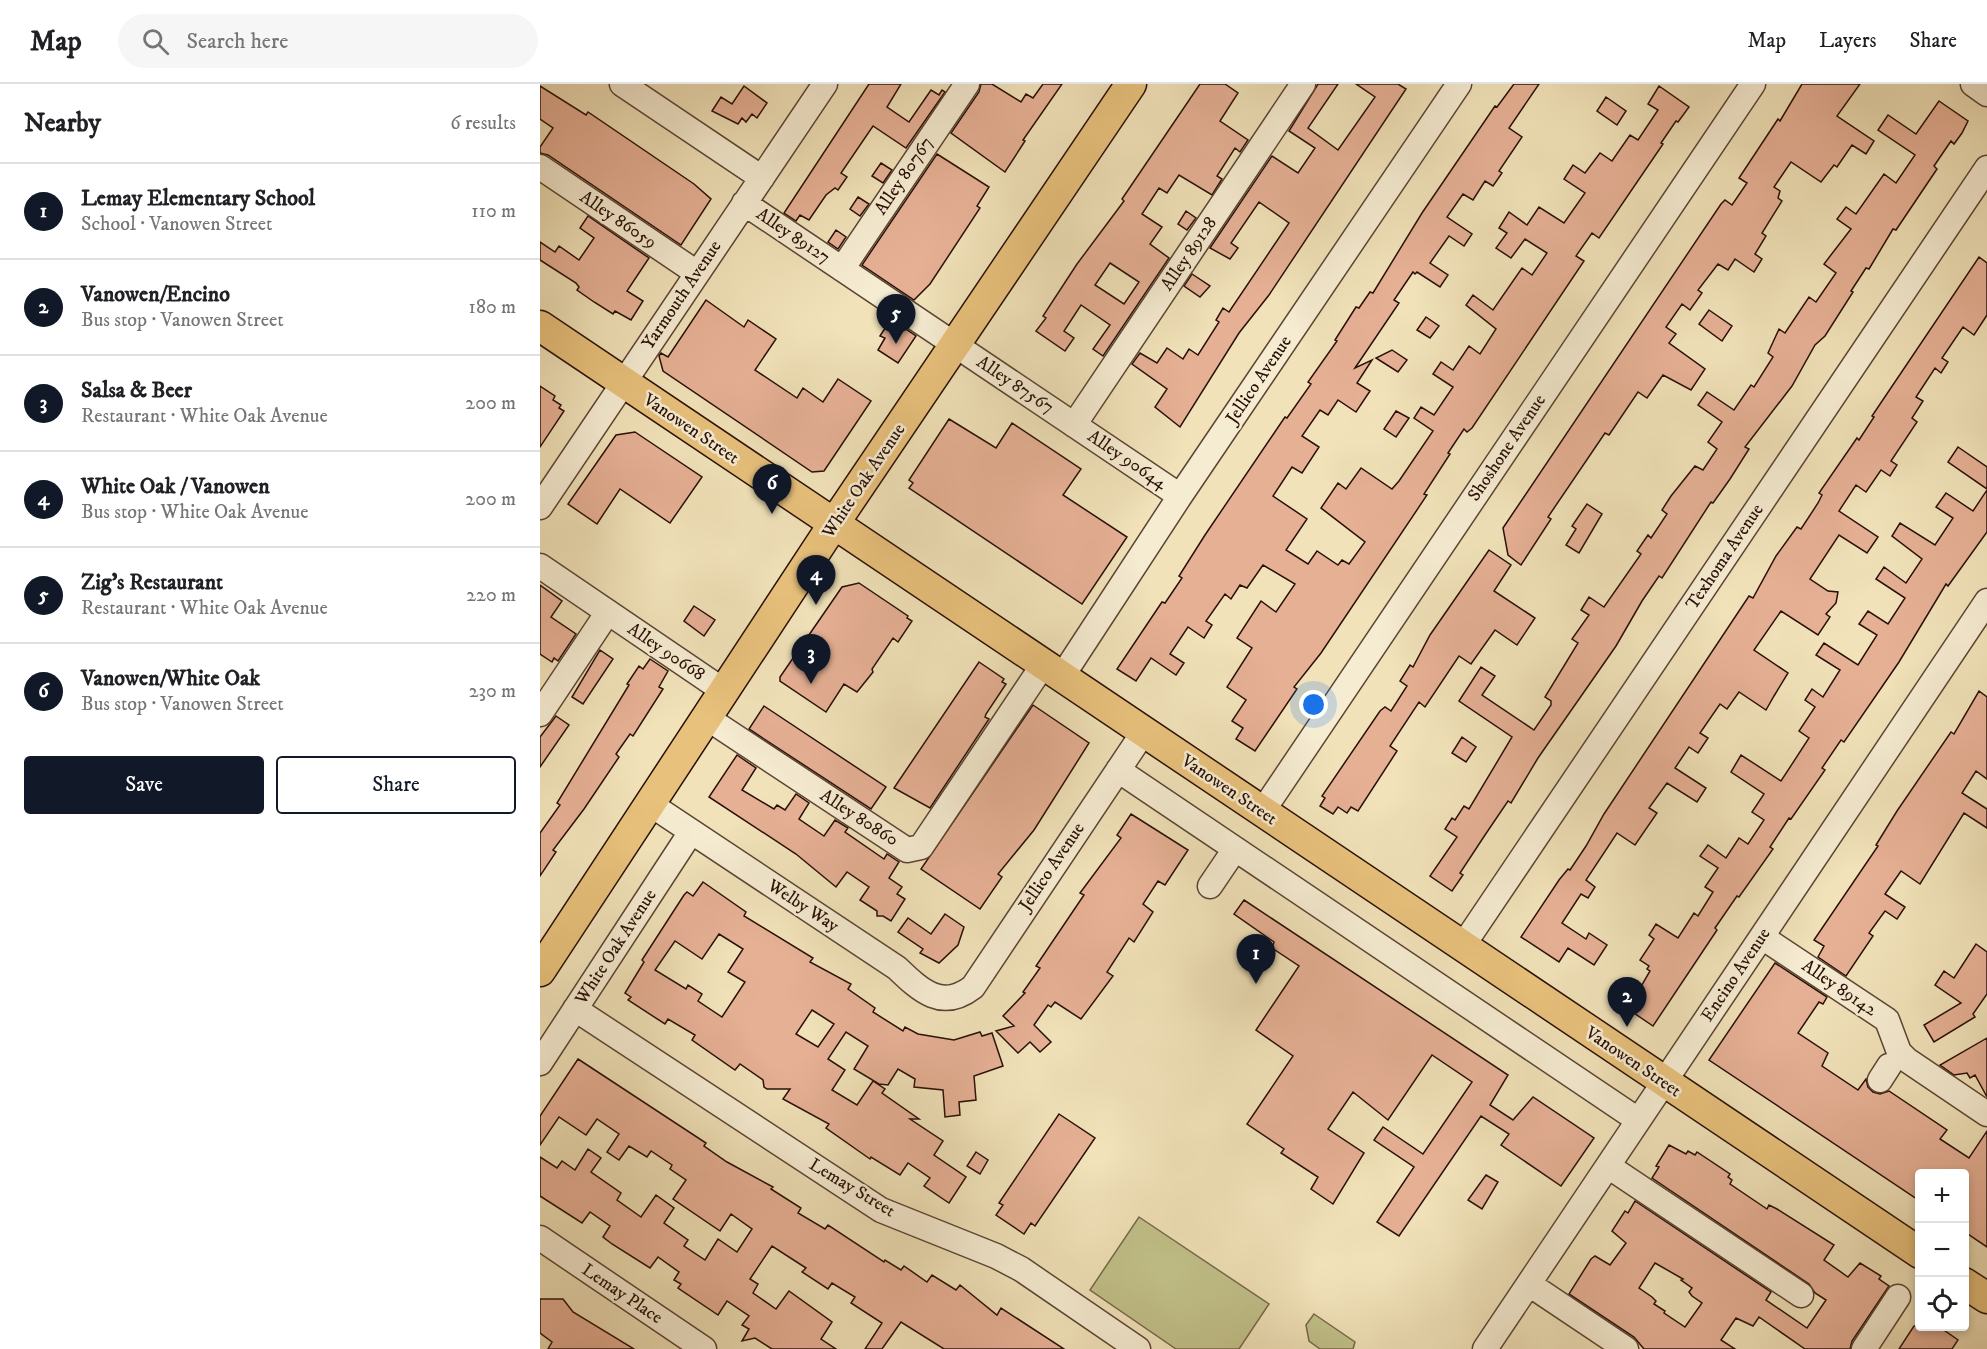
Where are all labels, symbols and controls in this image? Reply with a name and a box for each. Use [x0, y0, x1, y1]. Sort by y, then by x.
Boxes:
search box [118, 14, 538, 68]
text: Map [30, 24, 82, 59]
icon: search [139, 25, 172, 58]
text: Search here [187, 28, 288, 55]
text: Map [1747, 28, 1786, 54]
text: Layers [1819, 28, 1877, 54]
text: Share [1910, 28, 1957, 54]
text: Nearby [24, 107, 101, 140]
text: 6 results [450, 111, 516, 136]
street label: Alley 80767 [870, 133, 938, 219]
text: Lemay Elementary School [81, 185, 315, 212]
street label: Alley 86059 [575, 186, 661, 254]
text: 1 [40, 199, 47, 224]
text: 110 m [471, 199, 516, 224]
street label: Alley 89127 [752, 203, 834, 269]
text: School · Vanowen Street [81, 212, 272, 237]
street label: Alley 89128 [1156, 213, 1222, 295]
street label: Yarmouth Avenue [638, 236, 726, 354]
text: Vanowen/Encino [81, 281, 230, 308]
pin: 5 [876, 294, 916, 344]
text: 2 [39, 295, 48, 320]
text: 180 m [469, 295, 516, 320]
text: Bus stop · Vanowen Street [81, 308, 284, 333]
street label: Jellico Avenue [1220, 332, 1297, 430]
street label: Alley 87567 [972, 351, 1058, 419]
text: Salsa & Beer [81, 377, 192, 404]
street label: Vanowen Street [638, 388, 743, 469]
street label: Shoshone Avenue [1463, 390, 1551, 506]
text: 3 [40, 391, 47, 416]
text: 200 m [465, 391, 516, 416]
text: Restaurant · White Oak Avenue [81, 404, 328, 429]
street label: White Oak Avenue [817, 420, 910, 543]
street label: Alley 90644 [1083, 425, 1171, 495]
pin: 6 [752, 464, 792, 514]
text: White Oak / Vanowen [81, 473, 270, 500]
text: 4 [38, 487, 49, 512]
text: 200 m [465, 487, 516, 512]
text: Bus stop · White Oak Avenue [81, 500, 308, 525]
street label: Texhoma Avenue [1681, 500, 1769, 614]
pin: 4 [796, 556, 836, 605]
text: Zig's Restaurant [81, 569, 223, 596]
text: 5 [39, 583, 48, 608]
text: 220 m [466, 583, 516, 608]
text: Restaurant · White Oak Avenue [81, 596, 328, 621]
street label: Alley 90668 [623, 618, 709, 686]
pin: 3 [792, 634, 830, 684]
text: Vanowen/White Oak [81, 665, 260, 692]
text: 6 [38, 679, 49, 704]
text: 230 m [469, 679, 516, 704]
your location [1299, 690, 1328, 719]
text: Bus stop · Vanowen Street [81, 692, 284, 717]
street label: Vanowen Street [1176, 749, 1281, 830]
button: Save [24, 756, 264, 814]
button: Share [276, 756, 516, 814]
street label: Alley 80860 [816, 785, 902, 851]
street label: Jellico Avenue [1013, 819, 1090, 917]
street label: Welby Way [762, 874, 843, 937]
street label: White Oak Avenue [570, 885, 661, 1010]
street label: Encino Avenue [1697, 924, 1775, 1026]
pin: 1 [1236, 934, 1276, 984]
street label: Alley 89142 [1797, 955, 1881, 1021]
pin: 2 [1608, 978, 1646, 1027]
street label: Vanowen Street [1580, 1021, 1685, 1102]
street label: Lemay Street [805, 1154, 899, 1222]
map controls [1915, 1169, 1969, 1331]
button: + [1915, 1169, 1969, 1223]
button: − [1915, 1223, 1969, 1277]
street label: Lemay Place [577, 1259, 667, 1329]
button: locate [1915, 1277, 1969, 1331]

